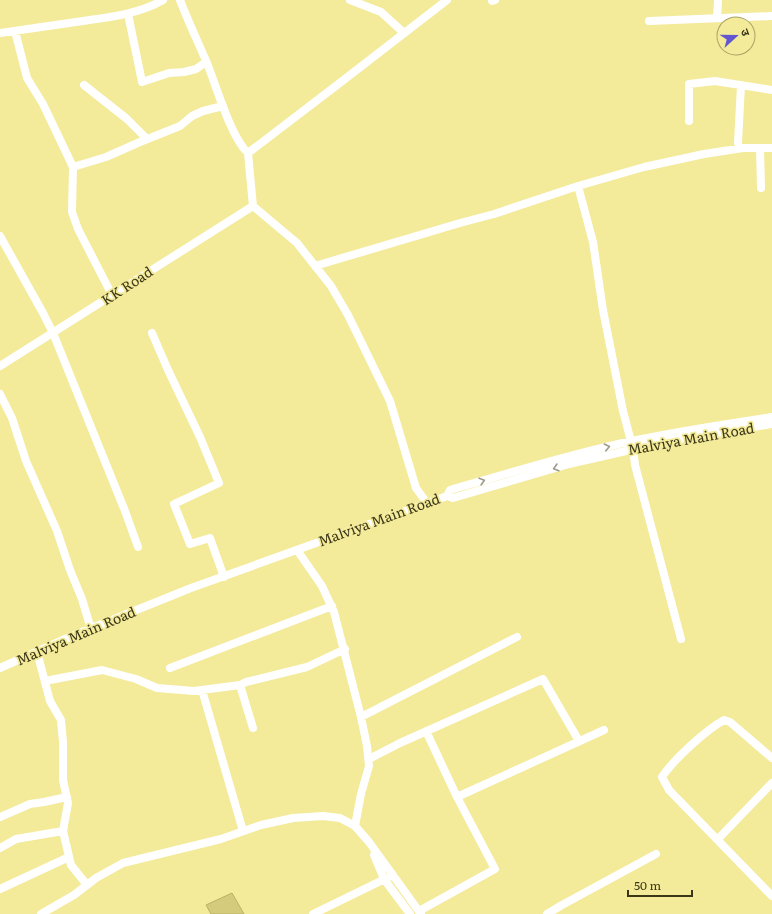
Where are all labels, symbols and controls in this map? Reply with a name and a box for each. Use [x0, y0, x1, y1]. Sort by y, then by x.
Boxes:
north arrow [716, 16, 756, 56]
text: उ [738, 26, 755, 38]
street label: KK Road [97, 261, 157, 309]
street label: Malviya Main Road [626, 417, 756, 459]
one-way arrow [603, 443, 610, 452]
one-way arrow [552, 463, 559, 472]
one-way arrow [478, 477, 485, 486]
street label: Malviya Main Road [315, 488, 443, 550]
street label: Malviya Main Road [13, 601, 139, 669]
scale bar [628, 872, 692, 898]
text: 50 m [634, 876, 661, 894]

